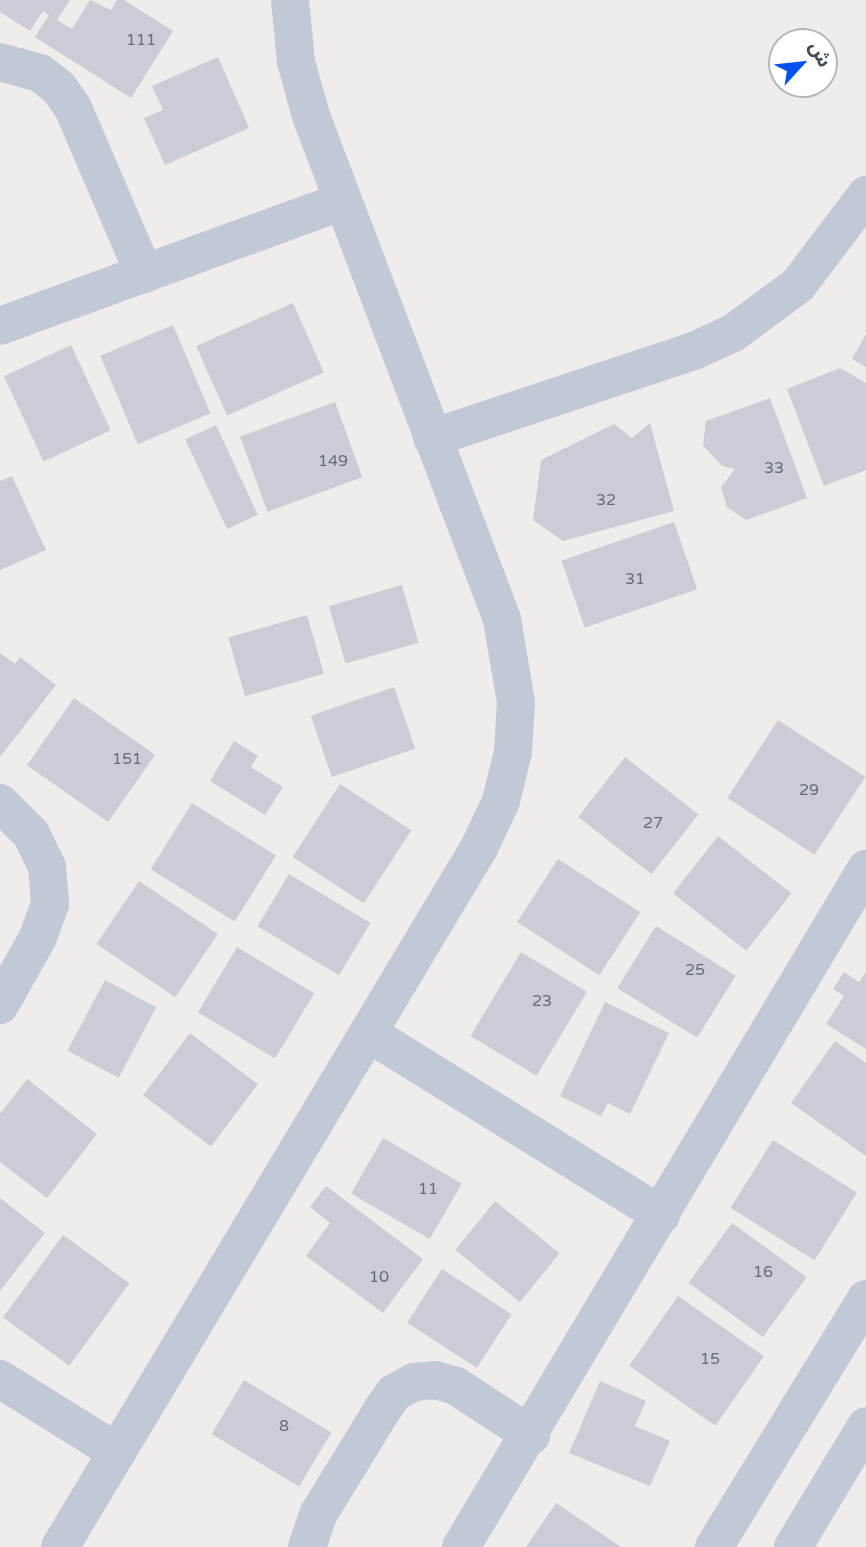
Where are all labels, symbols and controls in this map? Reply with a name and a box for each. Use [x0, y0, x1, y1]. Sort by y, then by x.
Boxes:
north arrow [768, 28, 838, 98]
house number: 111 [126, 30, 156, 50]
text: ش [804, 38, 836, 71]
house number: 149 [318, 451, 348, 471]
house number: 33 [764, 458, 784, 478]
house number: 32 [596, 490, 616, 510]
house number: 31 [625, 569, 645, 589]
house number: 151 [112, 749, 142, 769]
house number: 29 [799, 780, 819, 800]
house number: 27 [643, 813, 663, 833]
house number: 25 [685, 960, 705, 980]
house number: 23 [532, 991, 552, 1011]
house number: 11 [418, 1179, 438, 1199]
house number: 16 [753, 1262, 773, 1282]
house number: 10 [369, 1267, 389, 1287]
house number: 15 [700, 1349, 720, 1369]
house number: 8 [279, 1416, 289, 1436]

